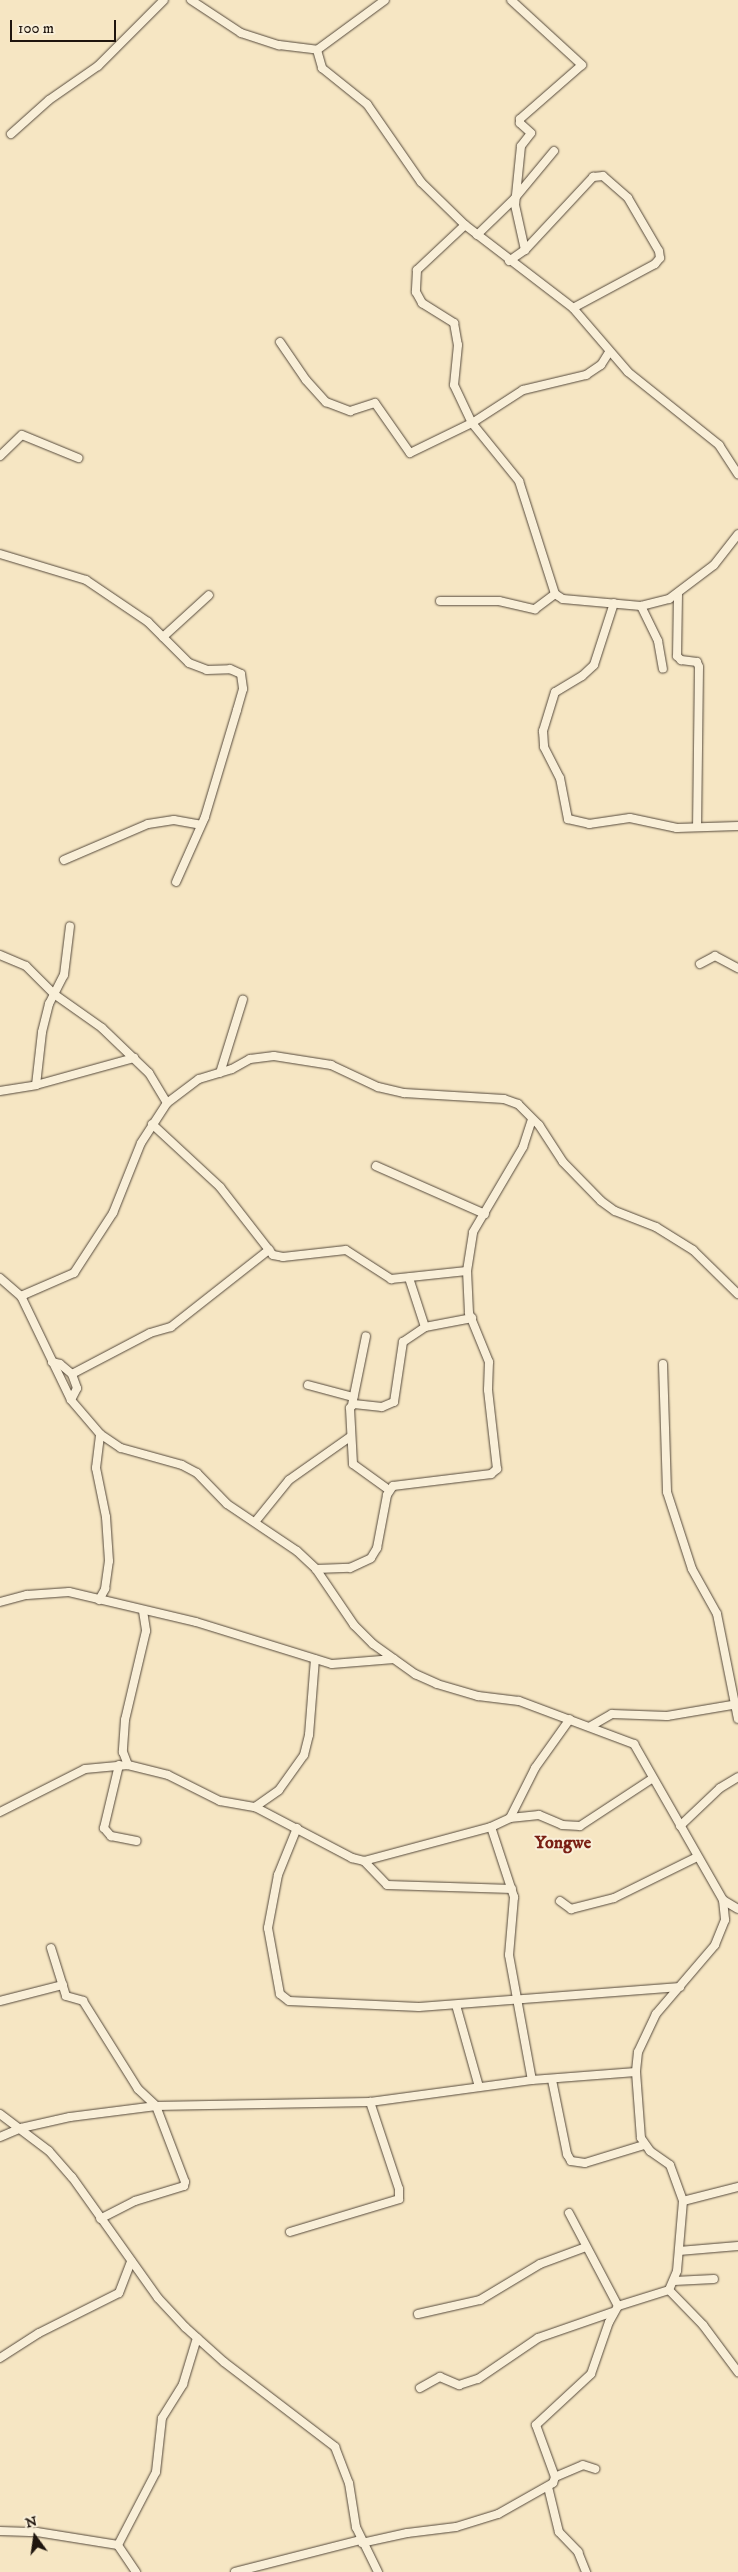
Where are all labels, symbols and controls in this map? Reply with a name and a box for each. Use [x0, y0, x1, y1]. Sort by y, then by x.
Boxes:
scale bar [12, 10, 119, 42]
text: 100 m [18, 19, 54, 38]
district label: Yongwe [535, 1832, 591, 1854]
north arrow [10, 2512, 60, 2562]
text: N [24, 2512, 39, 2533]

